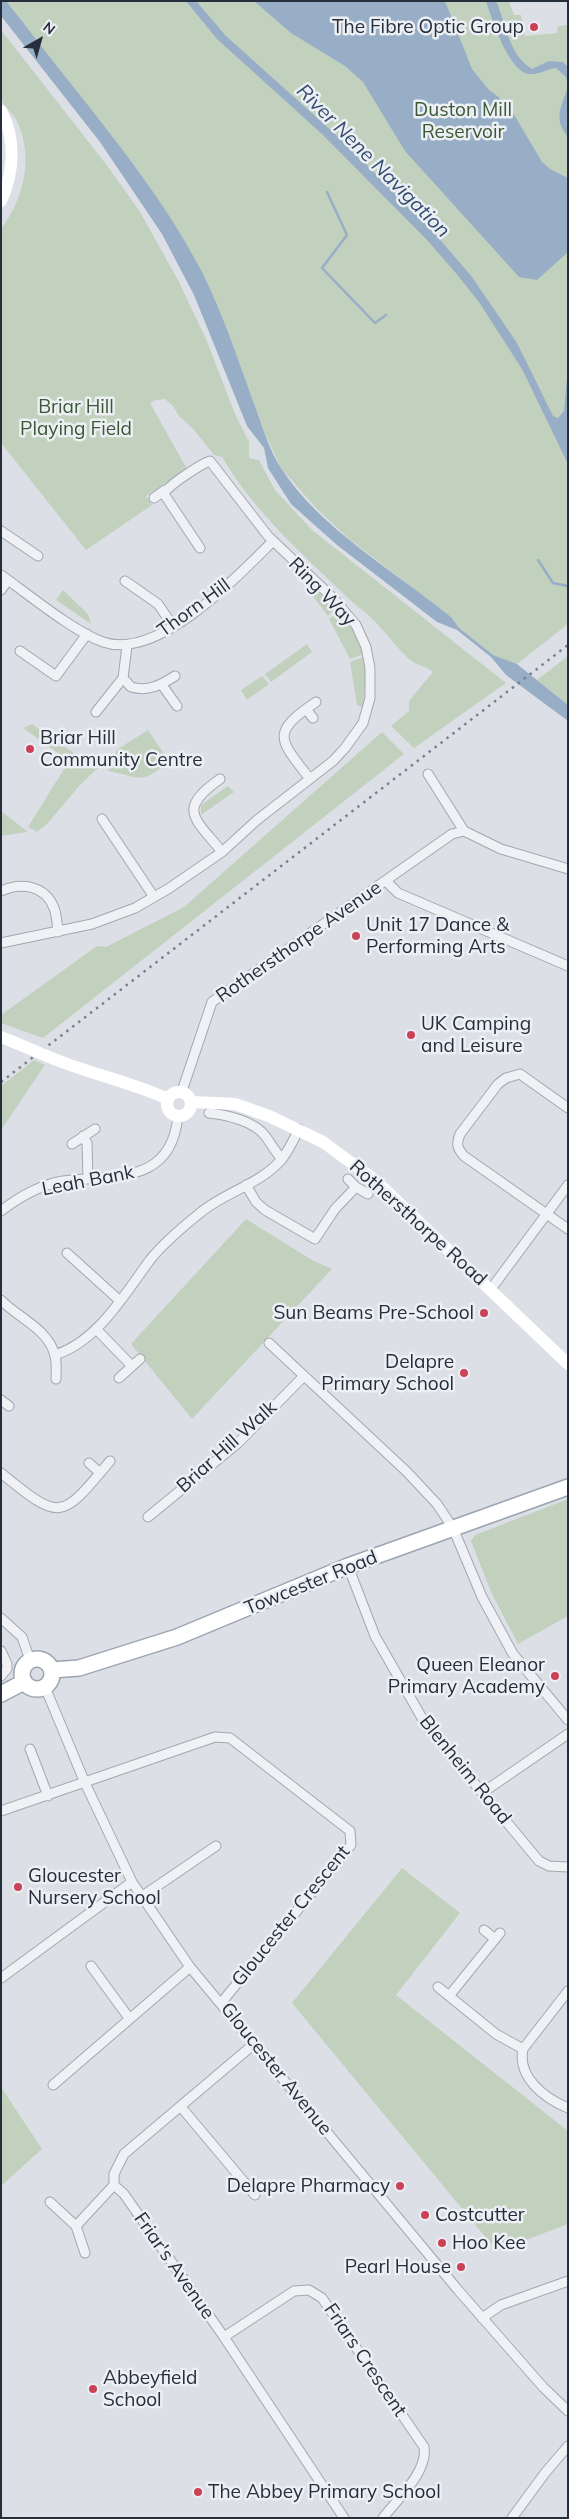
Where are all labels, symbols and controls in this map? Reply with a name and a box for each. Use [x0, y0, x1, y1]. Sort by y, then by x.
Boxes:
north arrow [15, 15, 65, 65]
place label: The Fibre Optic Group [332, 16, 524, 38]
text: N [40, 18, 59, 39]
marker: The Fibre Optic Group [528, 21, 540, 33]
water label: River Nene Navigation [291, 79, 455, 243]
park label: Duston Mill Reservoir [414, 99, 512, 143]
park label: Briar Hill Playing Field [20, 396, 132, 440]
street label: Ring Way [284, 553, 360, 631]
street label: Thorn Hill [153, 574, 235, 642]
place label: Briar Hill Community Centre [40, 727, 203, 771]
marker: Briar Hill Community Centre [24, 743, 36, 755]
street label: Rothersthorpe Avenue [212, 876, 386, 1008]
place label: Unit 17 Dance & Performing Arts [366, 914, 509, 958]
marker: Unit 17 Dance & Performing Arts [350, 930, 362, 942]
place label: UK Camping and Leisure [421, 1013, 531, 1057]
marker: UK Camping and Leisure [405, 1029, 417, 1041]
street label: Rothersthorpe Road [345, 1155, 491, 1291]
street label: Leah Bank [40, 1161, 136, 1201]
place label: Sun Beams Pre-School [274, 1302, 474, 1324]
marker: Sun Beams Pre-School [478, 1307, 490, 1319]
place label: Delapre Primary School [321, 1351, 454, 1395]
marker: Delapre Primary School [458, 1367, 470, 1379]
street label: Briar Hill Walk [172, 1396, 282, 1498]
street label: Towcester Road [241, 1546, 381, 1620]
place label: Queen Eleanor Primary Academy [388, 1654, 545, 1698]
marker: Queen Eleanor Primary Academy [549, 1670, 561, 1682]
street label: Blenheim Road [414, 1711, 516, 1829]
street label: Gloucester Crescent [227, 1841, 355, 1991]
place label: Gloucester Nursery School [28, 1865, 161, 1909]
marker: Gloucester Nursery School [12, 1881, 24, 1893]
street label: Gloucester Avenue [216, 1998, 336, 2140]
place label: Delapre Pharmacy [227, 2175, 390, 2197]
marker: Delapre Pharmacy [394, 2180, 406, 2192]
place label: Costcutter [435, 2204, 525, 2226]
street label: Friar's Avenue [129, 2208, 219, 2324]
marker: Costcutter [419, 2209, 431, 2221]
place label: Hoo Kee [452, 2232, 526, 2254]
marker: Hoo Kee [436, 2237, 448, 2249]
place label: Pearl House [345, 2256, 451, 2278]
marker: Pearl House [455, 2261, 467, 2273]
street label: Friars Crescent [319, 2299, 411, 2421]
place label: Abbeyfield School [103, 2367, 197, 2411]
marker: Abbeyfield School [87, 2383, 99, 2395]
place label: The Abbey Primary School [208, 2481, 441, 2503]
marker: The Abbey Primary School [192, 2486, 204, 2498]

